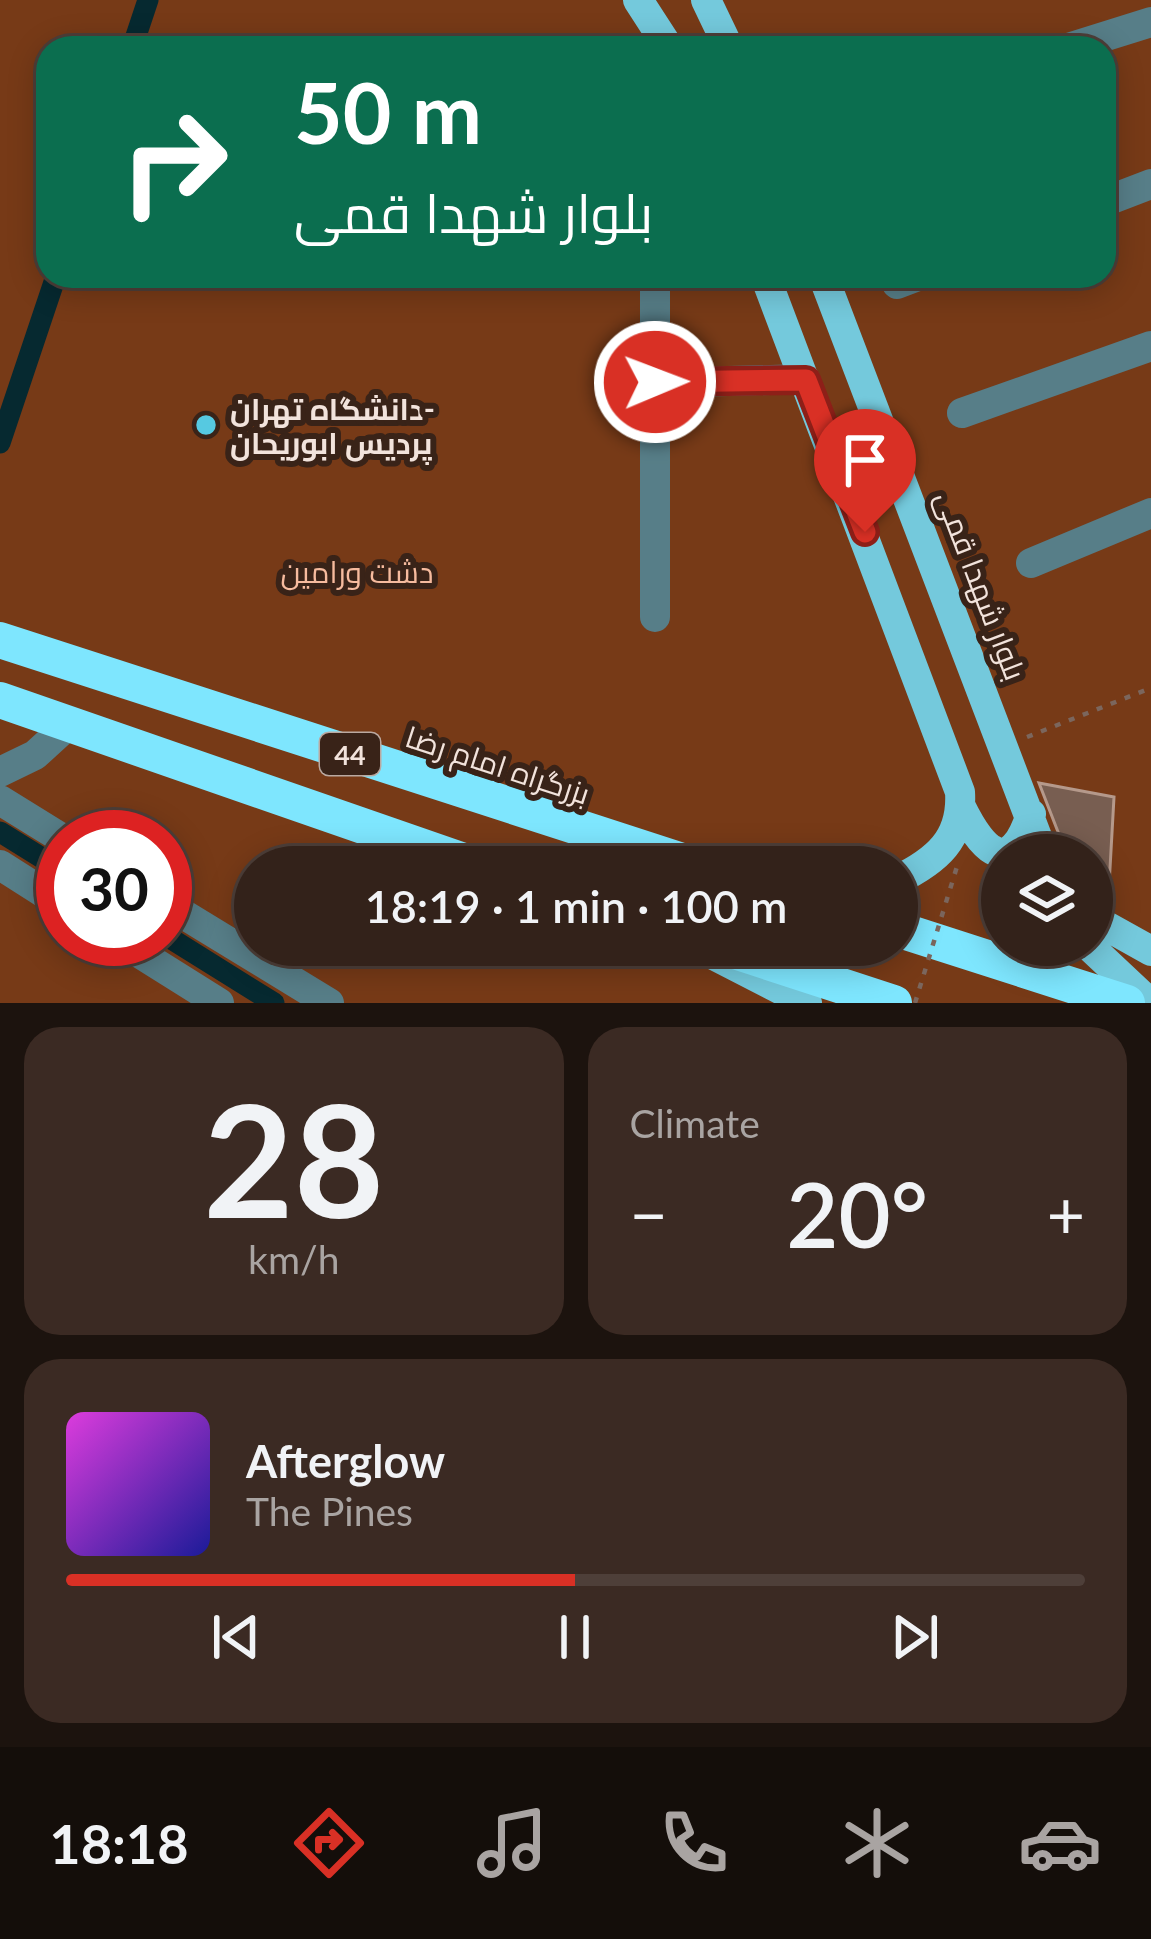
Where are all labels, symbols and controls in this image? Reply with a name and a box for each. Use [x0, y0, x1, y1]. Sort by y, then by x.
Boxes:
text: 50 m [294, 61, 482, 162]
icon: right [96, 84, 252, 240]
text: بلوار شهدا قمی [294, 180, 653, 245]
position arrow [592, 319, 718, 445]
place label: دانشگاه تهران- پردیس ابوریحان [230, 390, 435, 465]
pin [814, 409, 916, 532]
marker: دانشگاه تهران- پردیس ابوریحان [193, 412, 219, 438]
icon: arrive [832, 427, 898, 493]
street label: بلوار شهدا قمی [928, 485, 1035, 685]
park label: دشت ورامین [281, 553, 433, 591]
street label: بزرگراه امام رضا [400, 717, 595, 814]
road number: 44 [320, 733, 380, 775]
speed limit sign: 30 [36, 810, 192, 966]
map controls [981, 834, 1113, 966]
button: layers [981, 834, 1113, 966]
text: 18:19 · 1 min · 100 m [365, 879, 787, 933]
text: 28 [203, 1064, 384, 1251]
text: Climate [630, 1100, 760, 1146]
text: 20° [786, 1159, 928, 1267]
text: − [630, 1174, 668, 1253]
text: + [1047, 1174, 1085, 1253]
text: km/h [248, 1236, 339, 1282]
text: Afterglow [246, 1434, 445, 1488]
text: The Pines [246, 1488, 413, 1534]
icon: previous [203, 1604, 269, 1670]
icon: pause [542, 1604, 608, 1670]
icon: next [882, 1604, 948, 1670]
icon: directions [287, 1801, 371, 1885]
icon: music [470, 1801, 554, 1885]
icon: phone [652, 1801, 736, 1885]
icon: climate [835, 1801, 919, 1885]
icon: car [1018, 1801, 1102, 1885]
text: 18:18 [49, 1811, 189, 1876]

